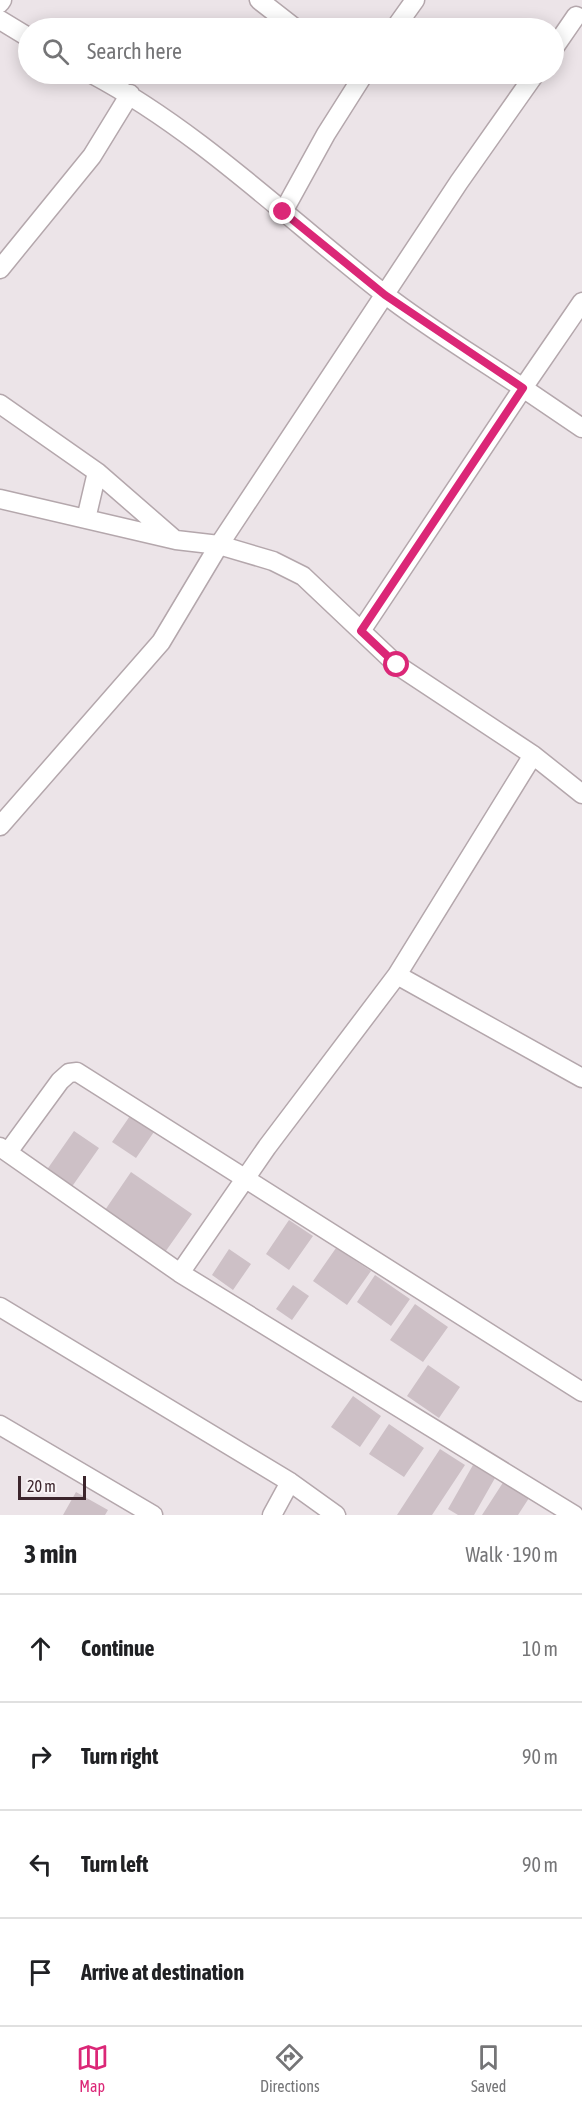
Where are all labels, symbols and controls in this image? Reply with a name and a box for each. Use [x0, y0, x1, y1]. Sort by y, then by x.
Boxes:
search box [18, 18, 564, 84]
icon: search [39, 35, 72, 68]
text: Search here [87, 38, 182, 64]
route end [269, 198, 295, 224]
route start [383, 651, 409, 677]
scale bar [18, 1473, 86, 1500]
text: 20 m [27, 1477, 56, 1495]
text: 3 min [24, 1539, 77, 1569]
text: Walk · 190 m [466, 1543, 558, 1566]
icon: ahead [24, 1632, 57, 1665]
text: Continue [81, 1635, 155, 1661]
text: 10 m [522, 1637, 558, 1660]
icon: right [24, 1740, 57, 1773]
text: Turn right [81, 1743, 158, 1769]
text: 90 m [522, 1745, 558, 1768]
icon: left [24, 1848, 57, 1881]
text: Turn left [81, 1851, 148, 1877]
text: 90 m [522, 1853, 558, 1876]
icon: arrive [24, 1956, 57, 1989]
text: Arrive at destination [81, 1959, 244, 1985]
tab: Map [76, 2041, 109, 2095]
tab: Directions [260, 2041, 320, 2095]
tab: Saved [471, 2041, 506, 2095]

